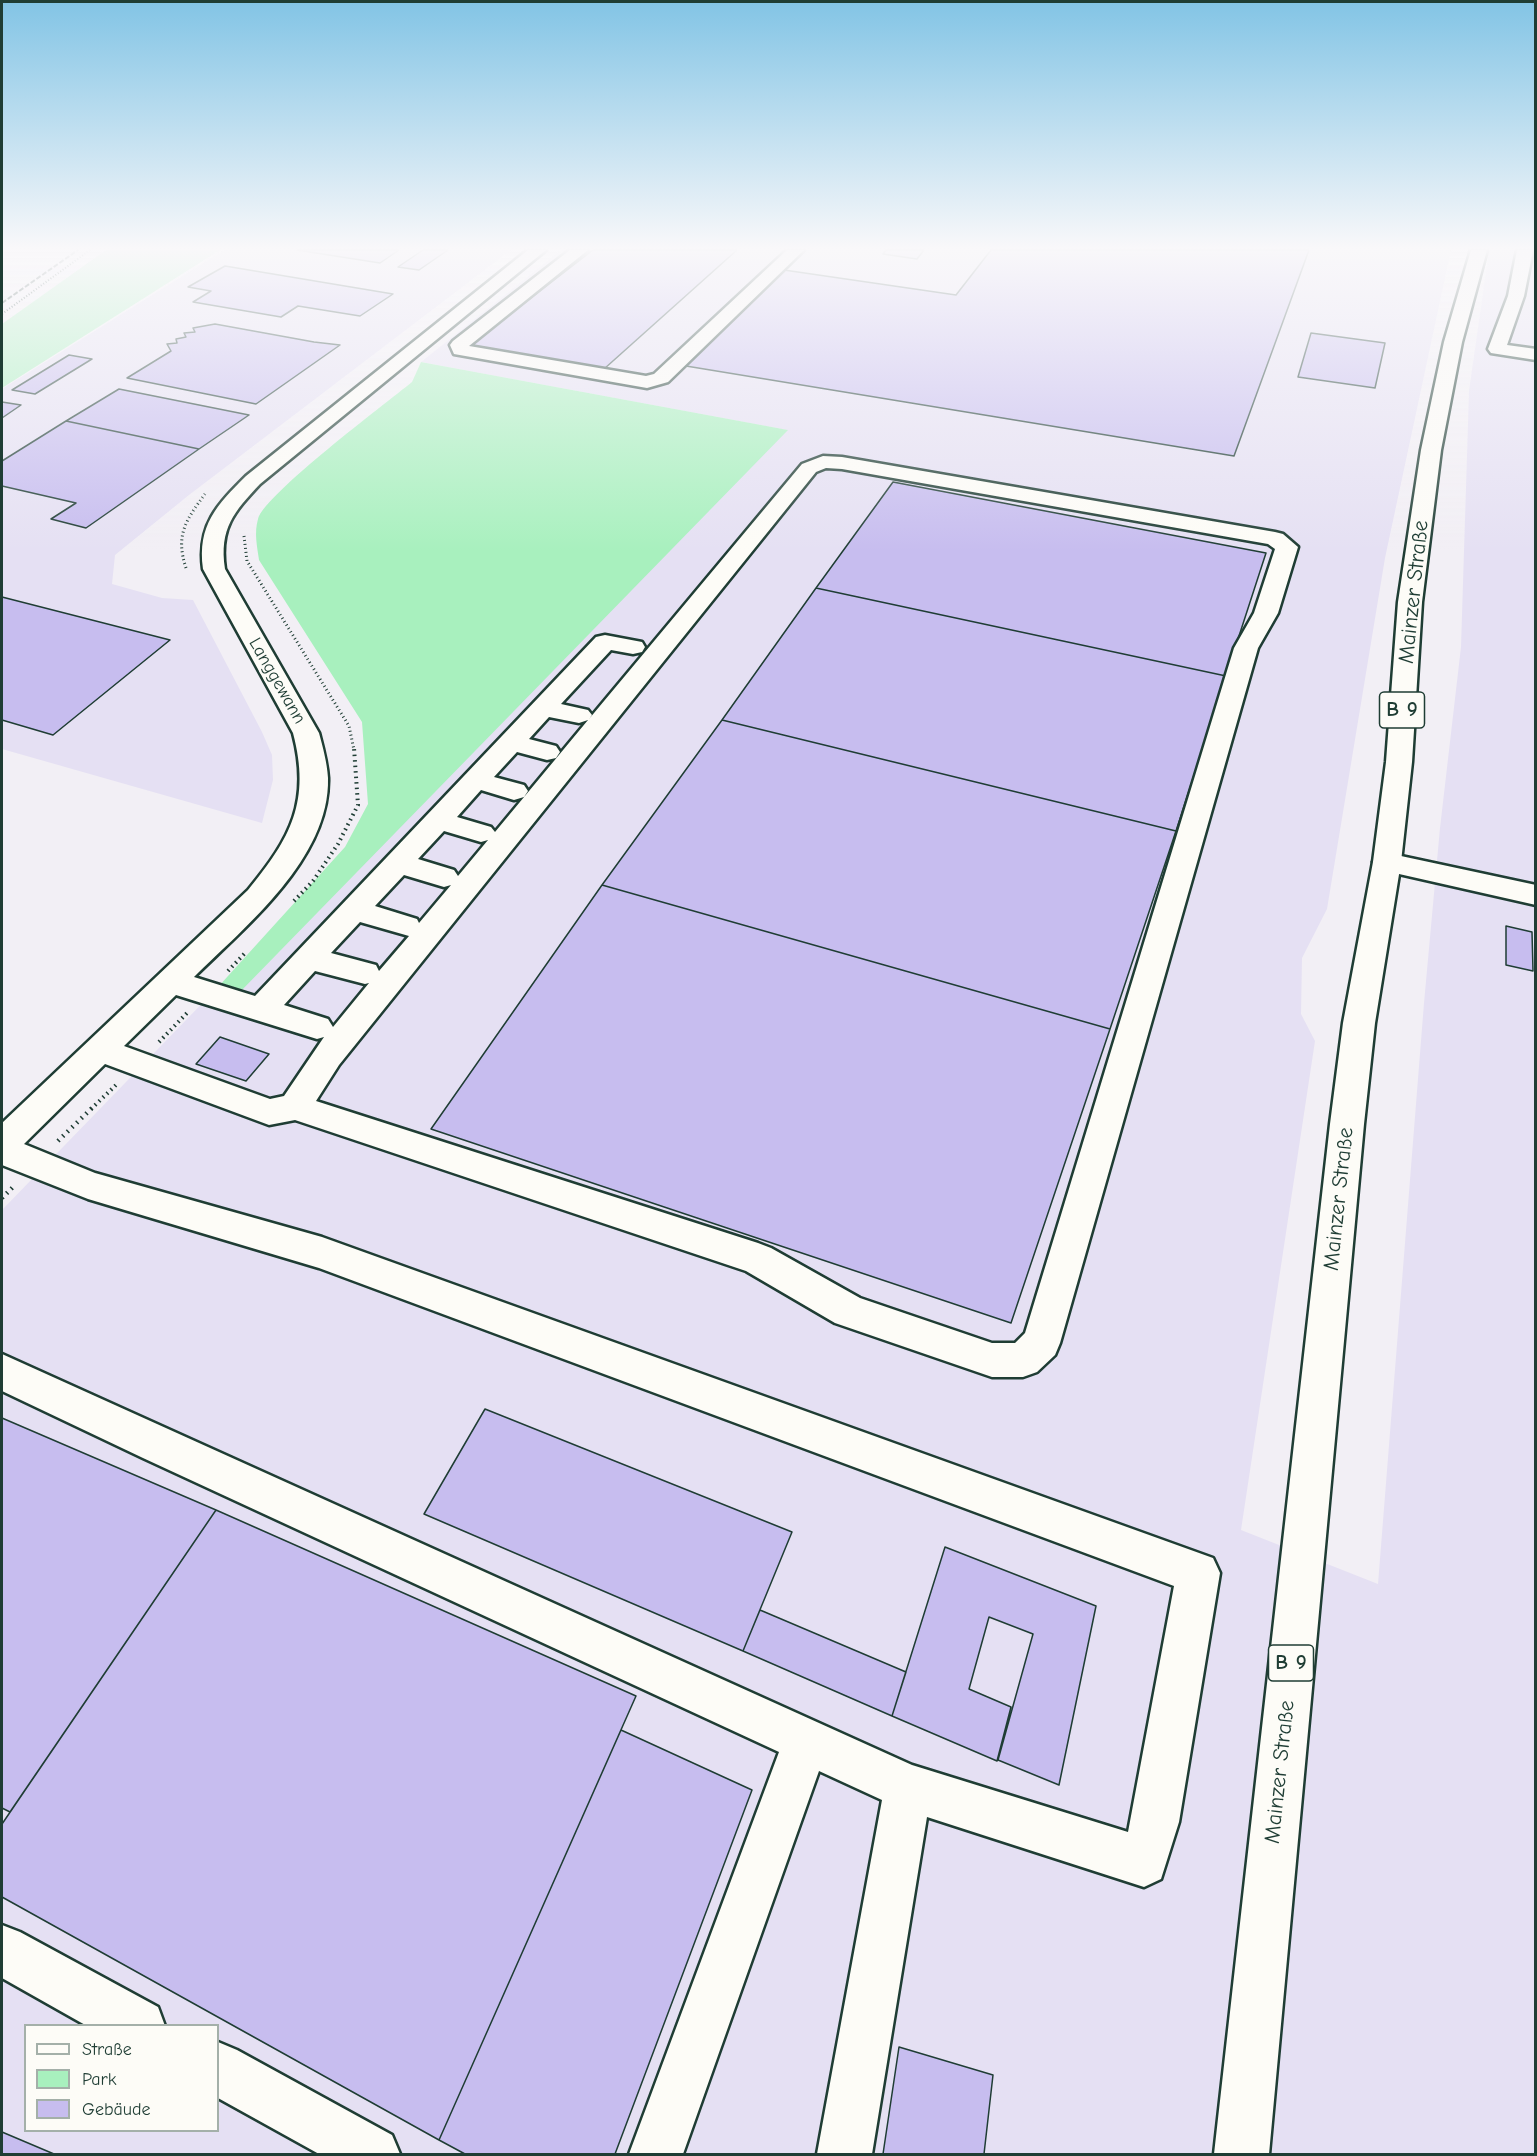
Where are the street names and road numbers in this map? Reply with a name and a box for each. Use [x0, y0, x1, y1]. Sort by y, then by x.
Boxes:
street label: Mainzer Straße [1393, 519, 1435, 665]
street label: Langgewann [244, 634, 310, 728]
road number: B 9 [1380, 692, 1424, 728]
street label: Mainzer Straße [1318, 1126, 1360, 1272]
road number: B 9 [1268, 1645, 1314, 1681]
street label: Mainzer Straße [1259, 1699, 1301, 1845]

